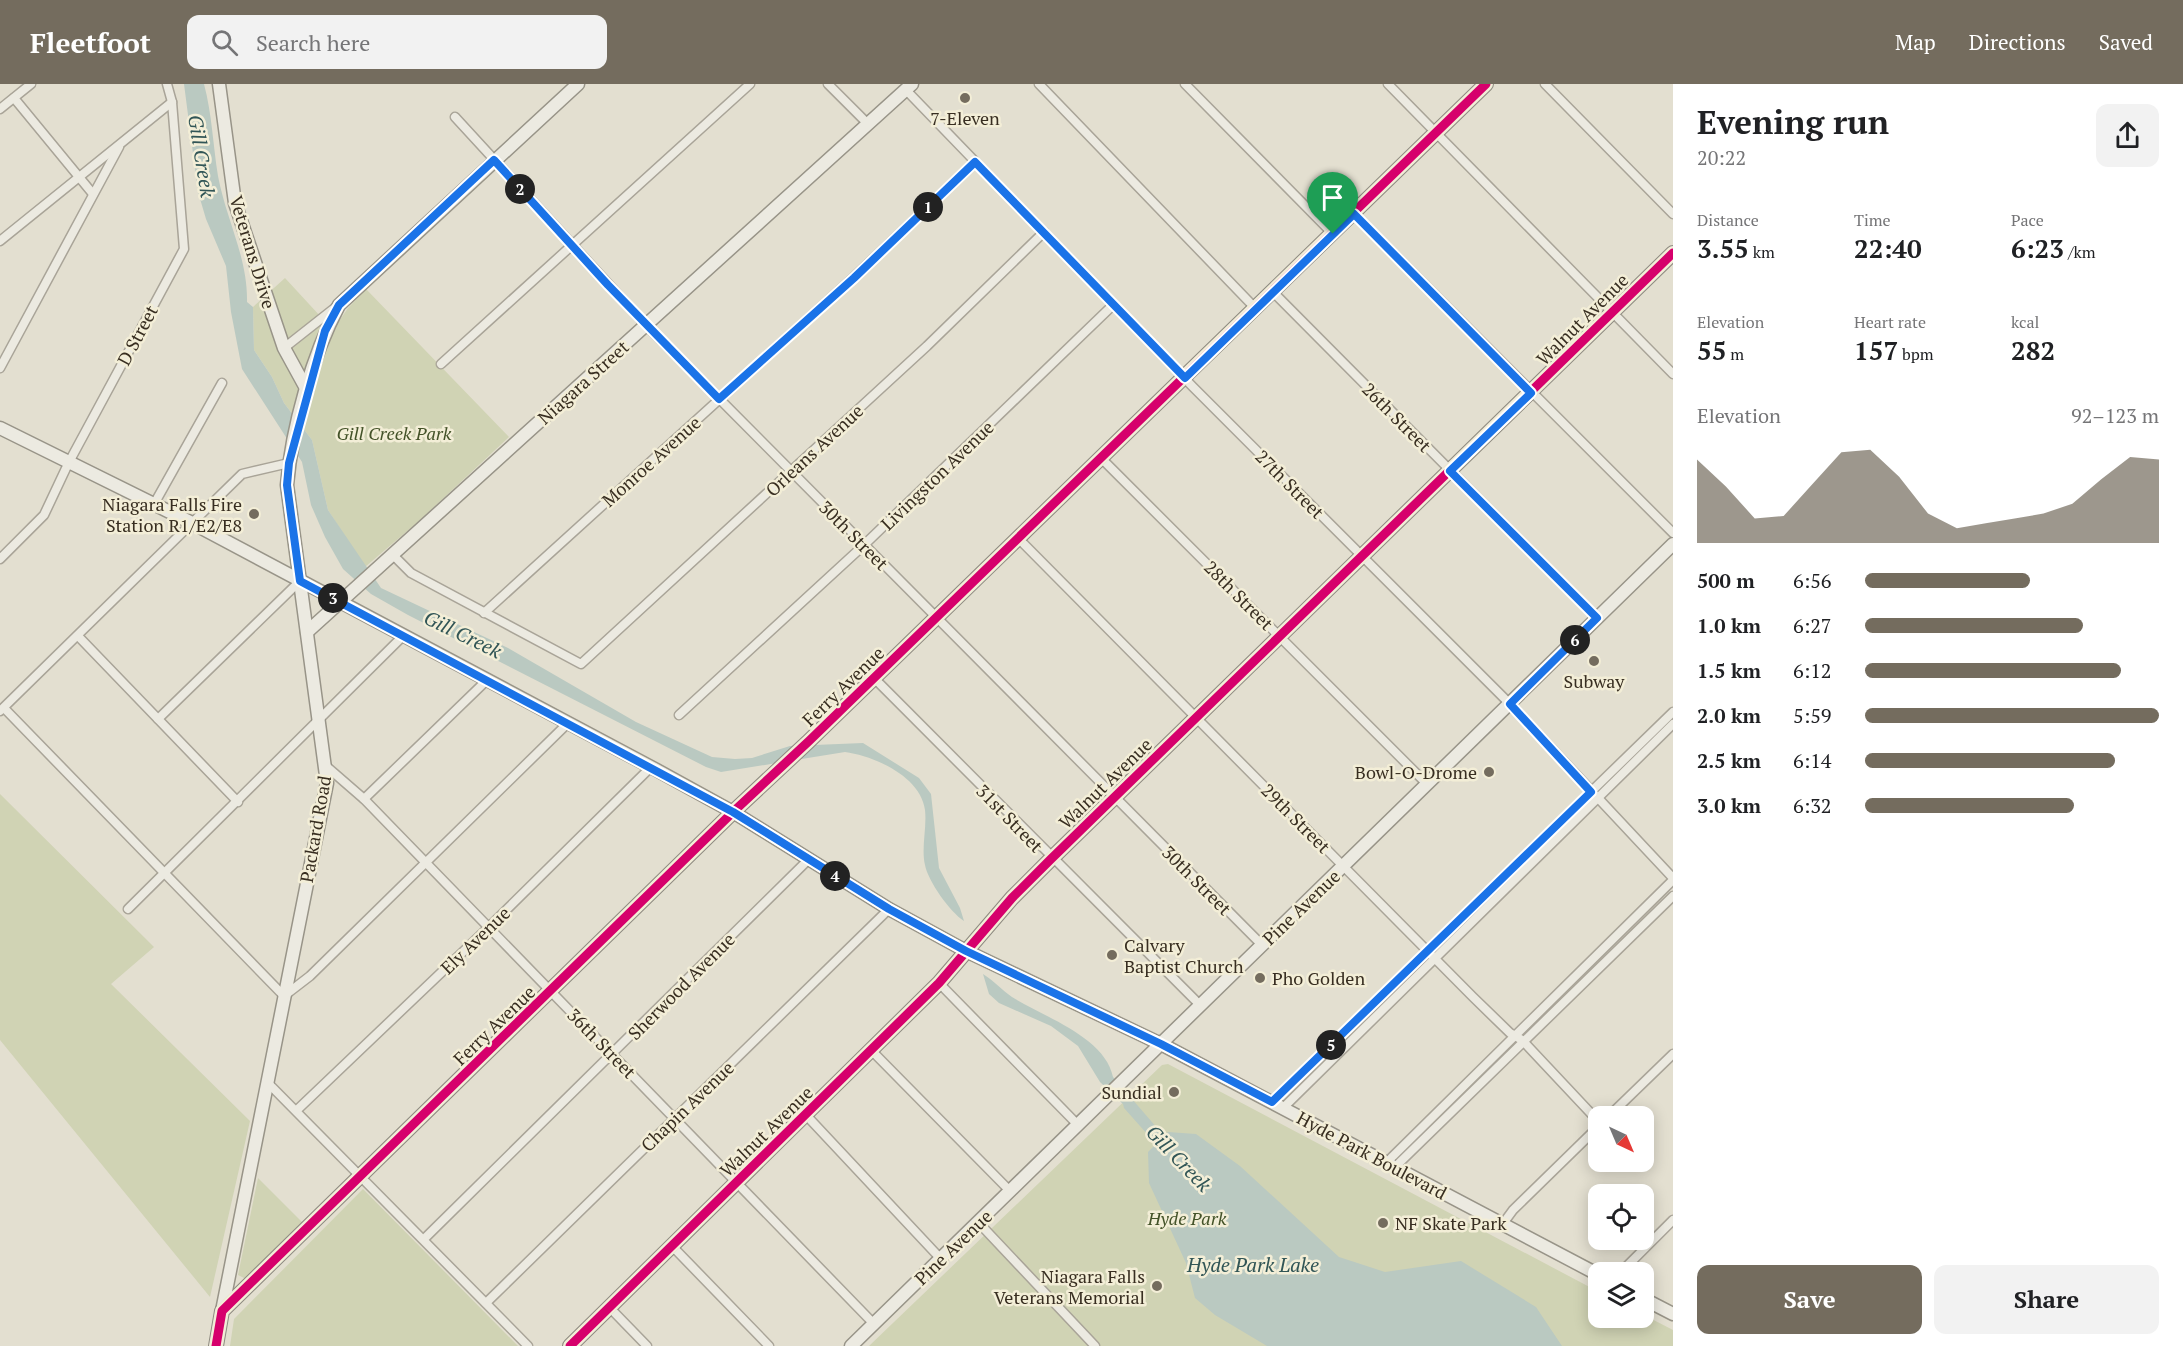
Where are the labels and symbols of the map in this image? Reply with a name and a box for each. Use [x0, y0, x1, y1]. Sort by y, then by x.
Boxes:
marker: 7-Eleven [958, 91, 972, 105]
place label: 7-Eleven [930, 106, 1000, 130]
water label: Gill Creek [182, 113, 222, 200]
pin [1307, 172, 1358, 234]
pin: 2 [505, 174, 535, 204]
street label: Veterans Drive [224, 192, 282, 312]
pin: 1 [913, 192, 943, 222]
street label: Walnut Avenue [1531, 268, 1633, 370]
street label: D Street [111, 300, 163, 369]
street label: Niagara Street [532, 335, 634, 429]
street label: 26th Street [1357, 377, 1437, 457]
street label: Orleans Avenue [760, 399, 868, 501]
street label: Monroe Avenue [596, 410, 706, 512]
street label: Livingston Avenue [875, 415, 999, 535]
park label: Gill Creek Park [337, 421, 452, 445]
street label: 27th Street [1250, 444, 1330, 524]
place label: Niagara Falls Fire Station R1/E2/E8 [102, 492, 242, 537]
street label: 30th Street [814, 495, 894, 575]
marker: Niagara Falls Fire Station R1/E2/E8 [247, 507, 261, 521]
street label: 28th Street [1199, 555, 1279, 635]
pin: 3 [318, 583, 348, 613]
water label: Gill Creek [420, 604, 507, 665]
pin: 6 [1560, 625, 1590, 655]
street label: Ferry Avenue [797, 641, 889, 731]
marker: Subway [1587, 654, 1601, 668]
place label: Subway [1564, 669, 1625, 693]
street label: Walnut Avenue [1053, 732, 1157, 834]
place label: Bowl-O-Drome [1355, 760, 1477, 784]
marker: Bowl-O-Drome [1482, 765, 1496, 779]
street label: Packard Road [294, 774, 336, 884]
street label: 29th Street [1256, 778, 1336, 858]
street label: 31st Street [971, 779, 1049, 858]
street label: 30th Street [1157, 840, 1237, 920]
pin: 4 [820, 861, 850, 891]
street label: Pine Avenue [1257, 864, 1345, 950]
street label: Ely Avenue [435, 901, 515, 979]
street label: Sherwood Avenue [622, 927, 740, 1045]
place label: Calvary Baptist Church [1124, 933, 1244, 978]
marker: Calvary Baptist Church [1105, 948, 1119, 962]
place label: Pho Golden [1272, 966, 1365, 990]
marker: Pho Golden [1253, 971, 1267, 985]
street label: Ferry Avenue [448, 980, 540, 1070]
street label: 36th Street [563, 1003, 642, 1084]
pin: 5 [1316, 1030, 1346, 1060]
street label: Chapin Avenue [635, 1056, 739, 1156]
street label: Walnut Avenue [714, 1080, 818, 1182]
place label: Sundial [1101, 1080, 1162, 1104]
marker: Sundial [1167, 1085, 1181, 1099]
street label: Hyde Park Boulevard [1293, 1105, 1451, 1205]
north arrow [1588, 1106, 1654, 1172]
water label: Gill Creek [1140, 1119, 1218, 1198]
street label: Pine Avenue [909, 1204, 997, 1290]
park label: Hyde Park [1147, 1206, 1227, 1230]
place label: NF Skate Park [1395, 1211, 1507, 1235]
marker: NF Skate Park [1376, 1216, 1390, 1230]
water label: Hyde Park Lake [1186, 1251, 1319, 1278]
place label: Niagara Falls Veterans Memorial [994, 1264, 1145, 1309]
marker: Niagara Falls Veterans Memorial [1150, 1279, 1164, 1293]

